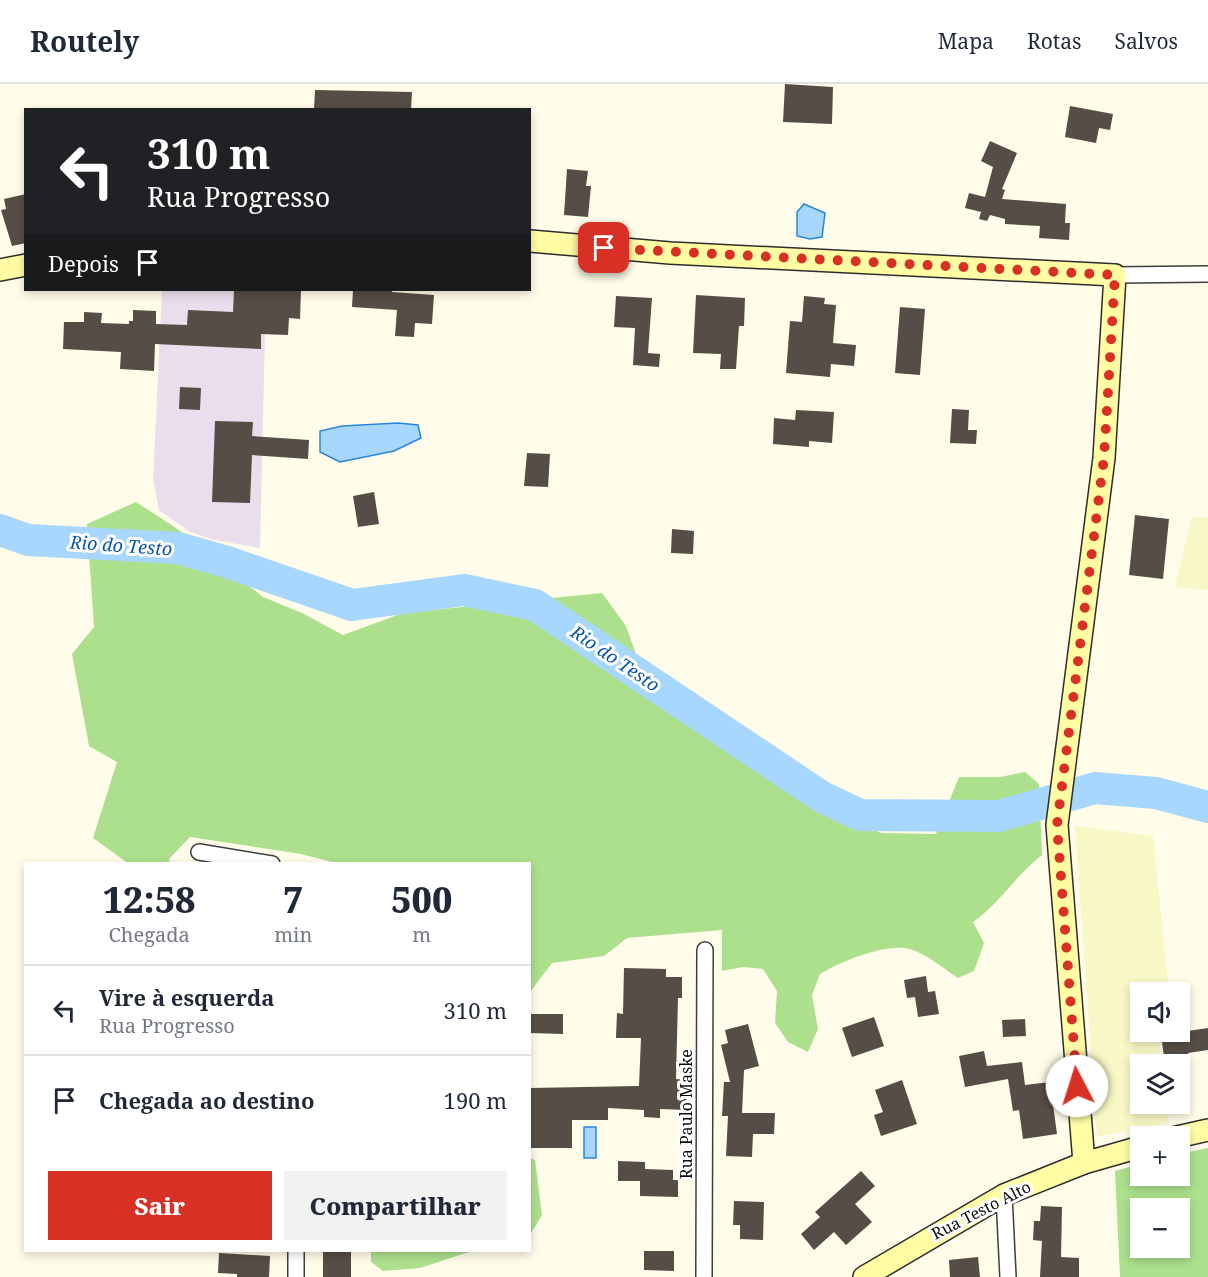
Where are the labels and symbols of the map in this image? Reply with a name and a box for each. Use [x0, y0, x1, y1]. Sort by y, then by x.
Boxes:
pin [578, 222, 629, 273]
water label: Rio do Testo [68, 529, 173, 561]
water label: Rio do Testo [566, 619, 665, 697]
street label: Rua Paulo Maske [675, 1049, 697, 1179]
position arrow [1045, 1054, 1109, 1118]
street label: Rua Testo Alto [928, 1176, 1034, 1244]

